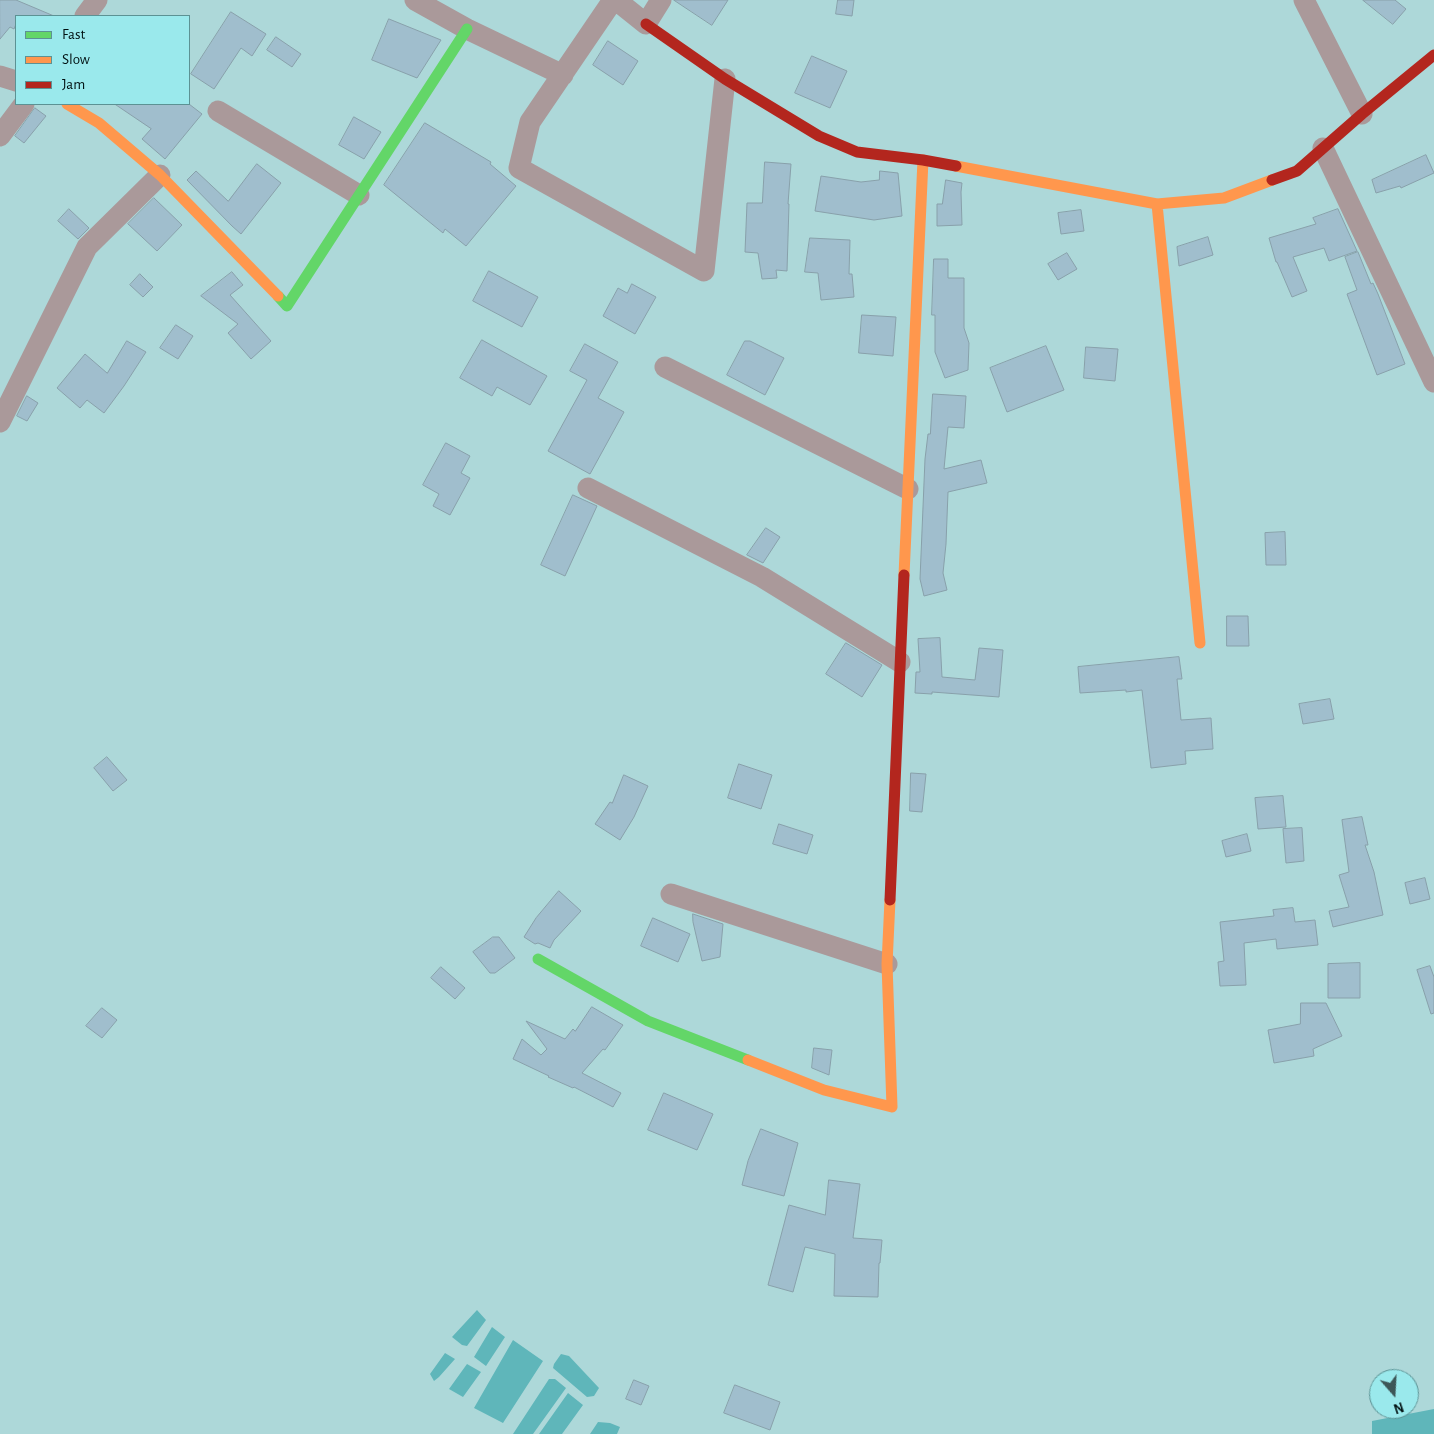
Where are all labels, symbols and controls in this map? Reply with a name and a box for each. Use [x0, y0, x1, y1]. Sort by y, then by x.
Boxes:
legend [15, 15, 190, 105]
text: Fast [62, 27, 85, 42]
text: Slow [62, 52, 90, 67]
text: Jam [62, 77, 85, 92]
north arrow [1369, 1369, 1419, 1419]
text: N [1392, 1399, 1405, 1415]

